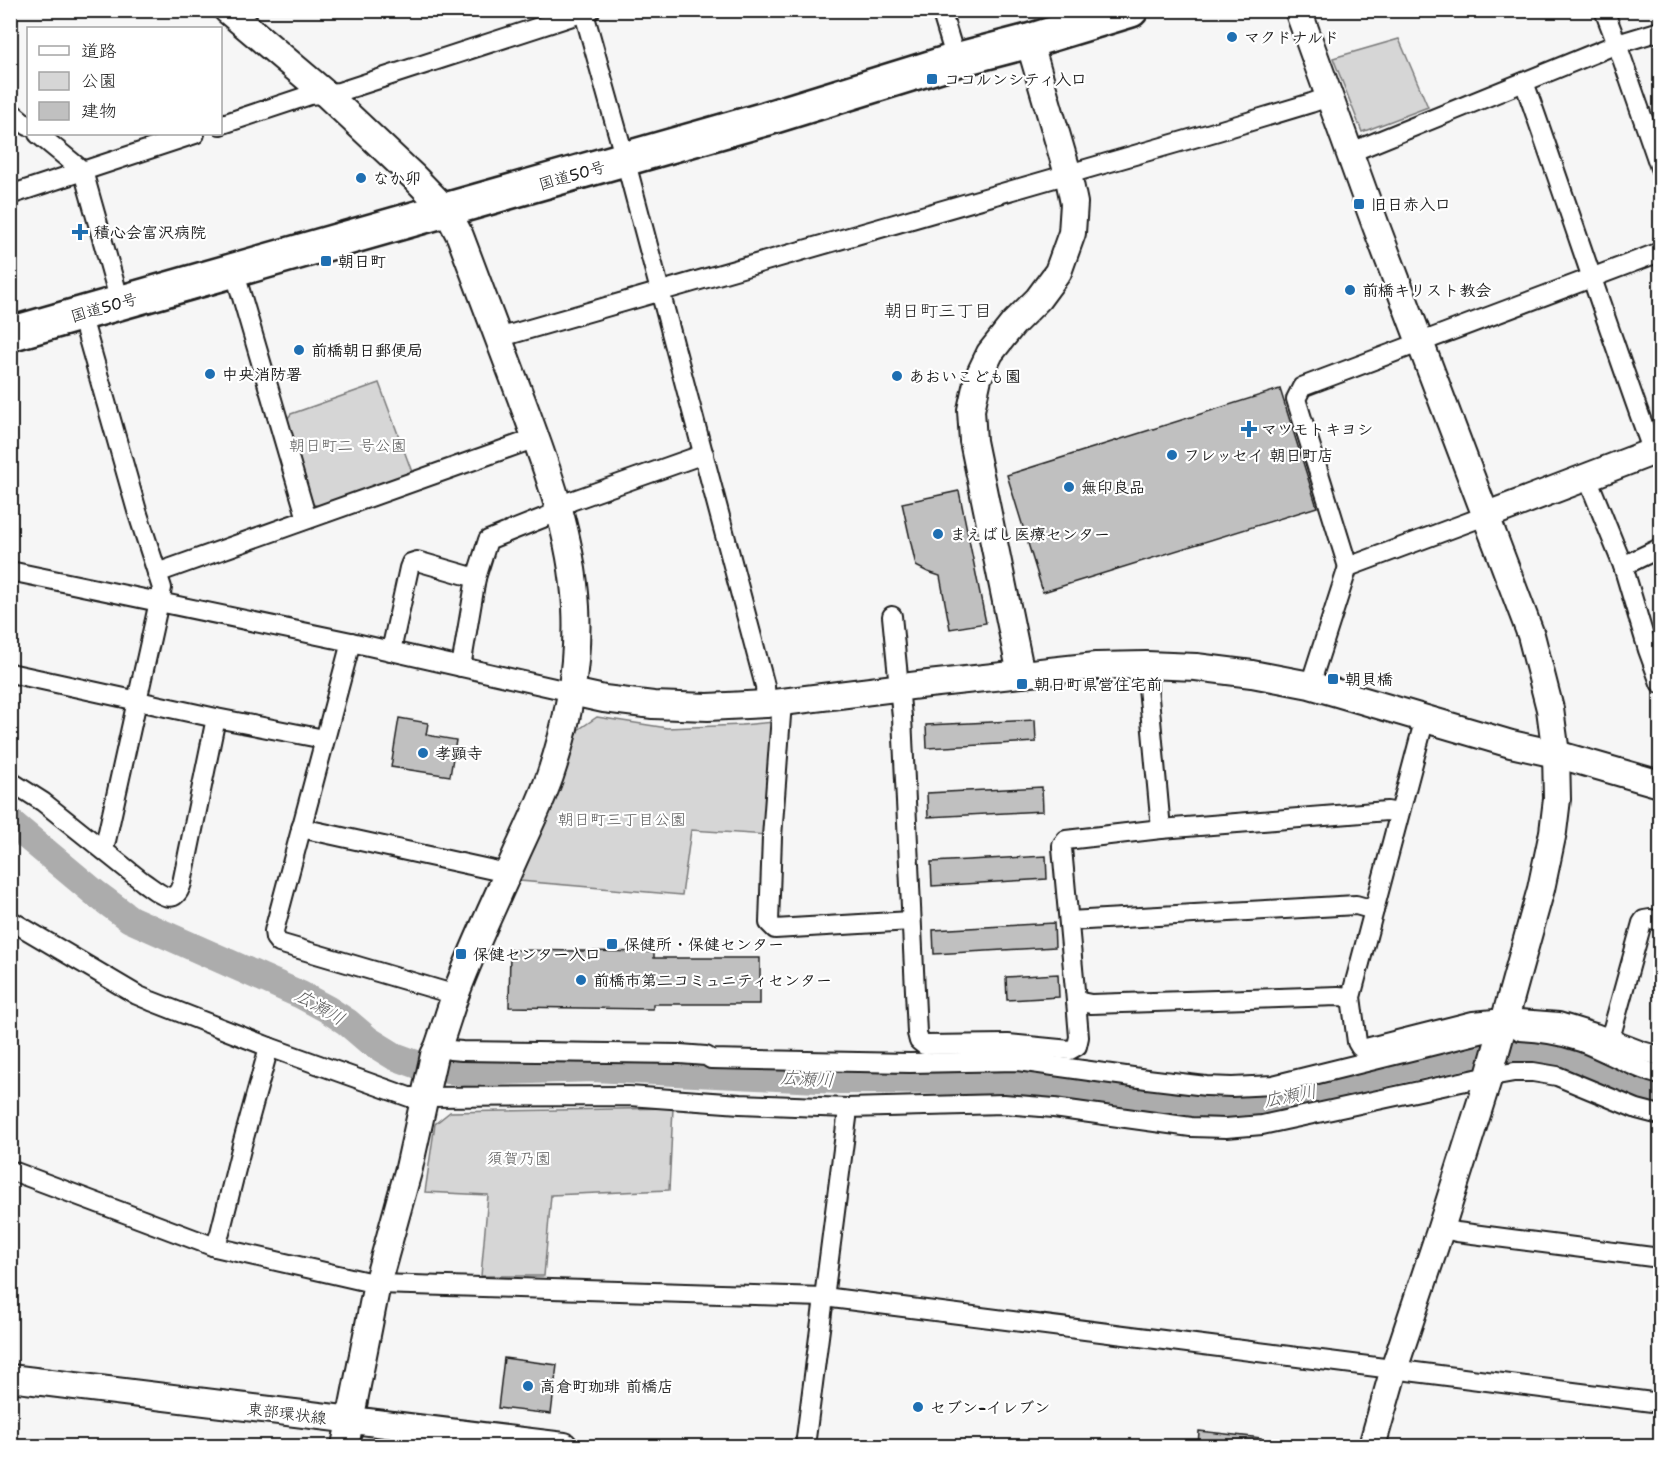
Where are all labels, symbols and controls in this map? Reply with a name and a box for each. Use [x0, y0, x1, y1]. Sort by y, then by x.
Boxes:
legend [27, 27, 222, 135]
place label: マクドナルド [1244, 27, 1339, 48]
marker: マクドナルド [1225, 30, 1239, 44]
text: 道路 [81, 39, 117, 63]
text: 公園 [81, 69, 117, 93]
place label: ココルンシティ入口 [944, 69, 1087, 90]
marker: ココルンシティ入口 [925, 72, 939, 86]
text: 建物 [81, 99, 117, 123]
street label: 国道50号 [536, 156, 608, 195]
place label: なか卯 [373, 168, 421, 189]
marker: なか卯 [354, 171, 368, 185]
place label: 旧日赤入口 [1371, 194, 1451, 215]
marker: 旧日赤入口 [1352, 197, 1366, 211]
place label: 積心会富沢病院 [94, 222, 206, 243]
marker: 積心会富沢病院 [71, 223, 89, 241]
place label: 朝日町 [338, 251, 386, 272]
marker: 朝日町 [319, 254, 333, 268]
place label: 前橋キリスト教会 [1362, 280, 1491, 301]
marker: 前橋キリスト教会 [1343, 283, 1357, 297]
street label: 国道50号 [68, 288, 140, 327]
district label: 朝日町三丁目 [884, 299, 992, 323]
place label: 前橋朝日郵便局 [311, 340, 423, 361]
marker: 前橋朝日郵便局 [292, 343, 306, 357]
place label: 中央消防署 [222, 364, 302, 385]
place label: あおいこども園 [909, 366, 1021, 387]
marker: 中央消防署 [203, 367, 217, 381]
marker: あおいこども園 [890, 369, 904, 383]
place label: マツモトキヨシ [1261, 419, 1373, 440]
marker: マツモトキヨシ [1242, 422, 1256, 436]
park label: 朝日町二 号公園 [289, 435, 407, 456]
place label: フレッセイ 朝日町店 [1184, 445, 1334, 466]
marker: フレッセイ 朝日町店 [1165, 448, 1179, 462]
place label: 無印良品 [1081, 477, 1145, 498]
marker: 無印良品 [1062, 480, 1076, 494]
place label: まえばし医療センター [950, 524, 1110, 545]
marker: まえばし医療センター [931, 527, 945, 541]
place label: 朝貝橋 [1345, 669, 1393, 690]
marker: 朝貝橋 [1326, 672, 1340, 686]
place label: 朝日町県営住宅前 [1034, 674, 1162, 695]
marker: 朝日町県営住宅前 [1015, 677, 1029, 691]
place label: 孝顕寺 [435, 743, 483, 764]
marker: 孝顕寺 [416, 746, 430, 760]
park label: 朝日町三丁目公園 [558, 809, 686, 830]
place label: 保健所・保健センター [624, 934, 784, 955]
marker: 保健所・保健センター [605, 937, 619, 951]
place label: 保健センター入口 [473, 944, 601, 965]
marker: 保健センター入口 [454, 947, 468, 961]
place label: 前橋市第二コミュニティセンター [593, 970, 832, 991]
marker: 前橋市第二コミュニティセンター [574, 973, 588, 987]
water label: 広瀬川 [291, 983, 349, 1031]
water label: 広瀬川 [779, 1066, 835, 1092]
water label: 広瀬川 [1261, 1079, 1319, 1113]
park label: 須賀乃園 [487, 1148, 551, 1169]
place label: 高倉町珈琲 前橋店 [540, 1376, 674, 1397]
marker: 高倉町珈琲 前橋店 [521, 1379, 535, 1393]
place label: セブン-イレブン [930, 1397, 1050, 1418]
street label: 東部環状線 [246, 1398, 328, 1429]
marker: セブン-イレブン [911, 1400, 925, 1414]

